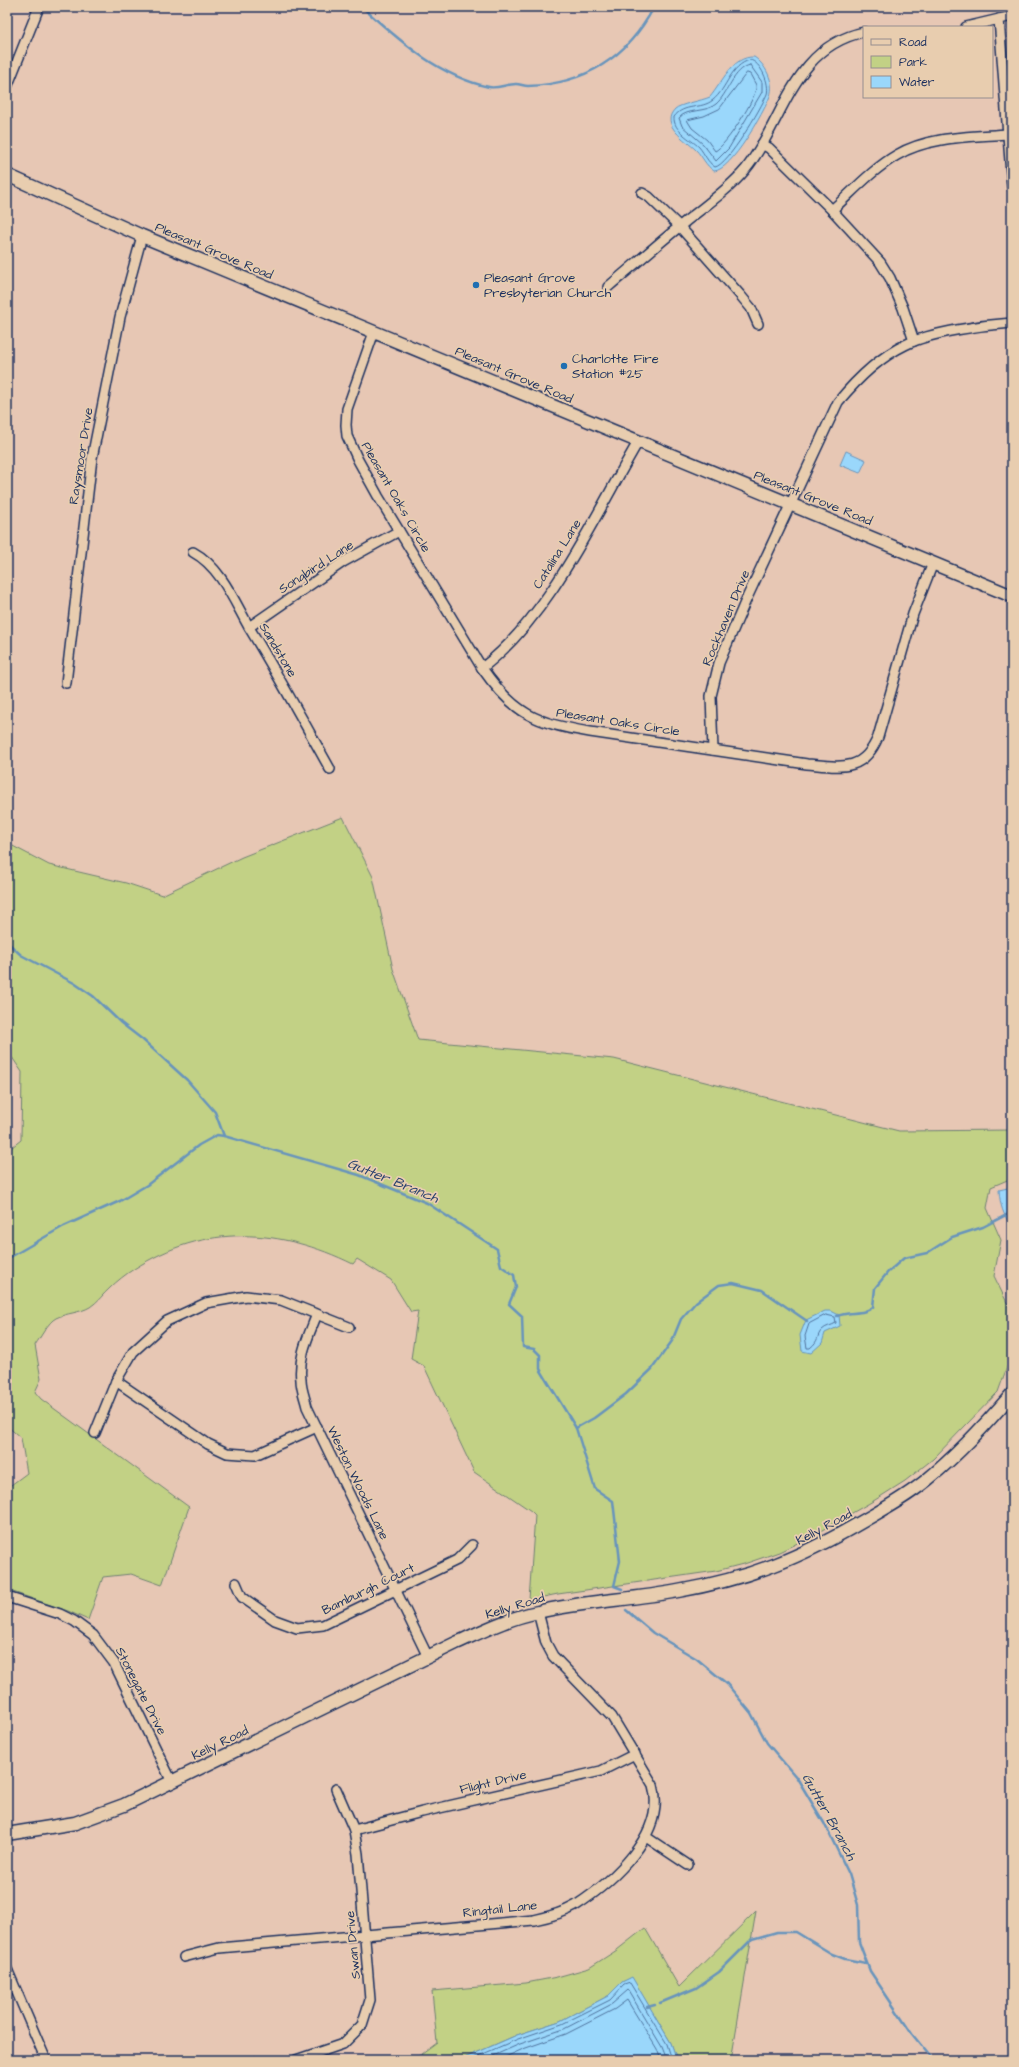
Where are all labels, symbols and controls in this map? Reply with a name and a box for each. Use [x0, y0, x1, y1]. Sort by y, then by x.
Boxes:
legend [863, 26, 993, 98]
text: Road [899, 34, 927, 51]
text: Park [899, 54, 927, 71]
text: Water [899, 74, 935, 91]
street label: Pleasant Grove Road [152, 218, 276, 284]
place label: Pleasant Grove Presbyterian Church [484, 269, 612, 303]
marker: Pleasant Grove Presbyterian Church [471, 280, 481, 290]
street label: Pleasant Grove Road [452, 342, 576, 408]
place label: Charlotte Fire Station #25 [572, 350, 659, 383]
marker: Charlotte Fire Station #25 [559, 361, 569, 371]
street label: Raysmoor Drive [64, 406, 99, 506]
street label: Pleasant Oaks Circle [357, 438, 435, 556]
street label: Pleasant Grove Road [751, 466, 875, 530]
street label: Catalina Lane [528, 516, 586, 592]
street label: Songbird Lane [275, 536, 358, 599]
street label: Rockhaven Drive [698, 567, 754, 669]
street label: Sandstone [255, 619, 301, 681]
street label: Pleasant Oaks Circle [555, 703, 681, 741]
water label: Gutter Branch [344, 1154, 443, 1209]
street label: Weston Woods Lane [323, 1423, 393, 1543]
street label: Kelly Road [793, 1505, 856, 1550]
street label: Bamburgh Court [319, 1558, 418, 1620]
street label: Kelly Road [483, 1588, 547, 1625]
street label: Stonegate Drive [110, 1644, 171, 1739]
street label: Kelly Road [189, 1721, 252, 1765]
street label: Flight Drive [458, 1766, 528, 1799]
water label: Gutter Branch [797, 1770, 862, 1865]
street label: Ringtail Lane [462, 1896, 538, 1923]
street label: Swan Drive [341, 1910, 365, 1980]

